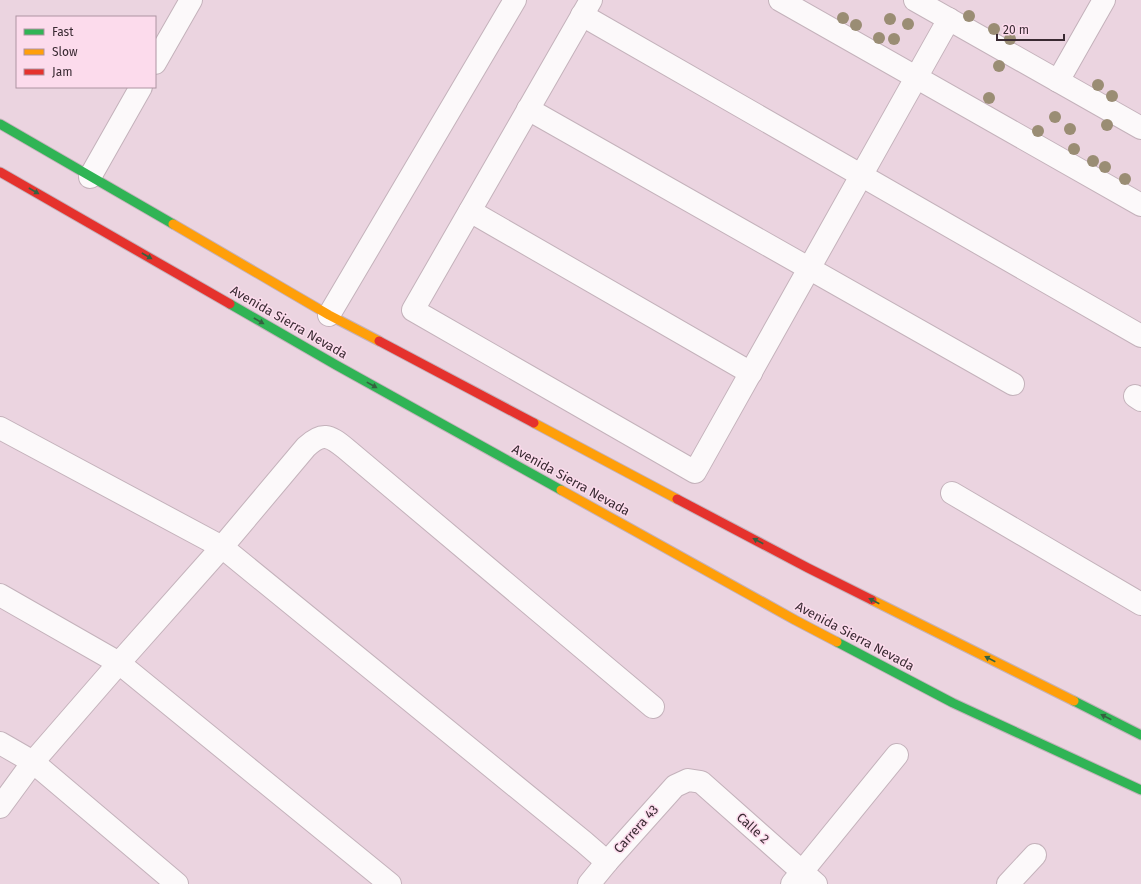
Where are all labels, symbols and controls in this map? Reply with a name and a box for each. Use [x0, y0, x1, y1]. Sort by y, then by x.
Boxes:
legend [16, 16, 156, 88]
scale bar [997, 16, 1064, 42]
text: 20 m [1003, 23, 1029, 37]
text: Fast [52, 25, 74, 39]
text: Slow [52, 45, 78, 59]
text: Jam [52, 65, 72, 79]
one-way arrow [28, 188, 40, 195]
one-way arrow [141, 252, 153, 259]
street label: Avenida Sierra Nevada [228, 282, 350, 362]
one-way arrow [253, 317, 265, 324]
one-way arrow [367, 381, 378, 388]
street label: Avenida Sierra Nevada [509, 441, 633, 519]
one-way arrow [752, 538, 764, 544]
one-way arrow [868, 597, 880, 604]
street label: Avenida Sierra Nevada [793, 598, 917, 674]
one-way arrow [984, 656, 996, 662]
one-way arrow [1100, 714, 1112, 720]
street label: Carrera 43 [611, 802, 661, 856]
street label: Calle 2 [734, 810, 772, 846]

